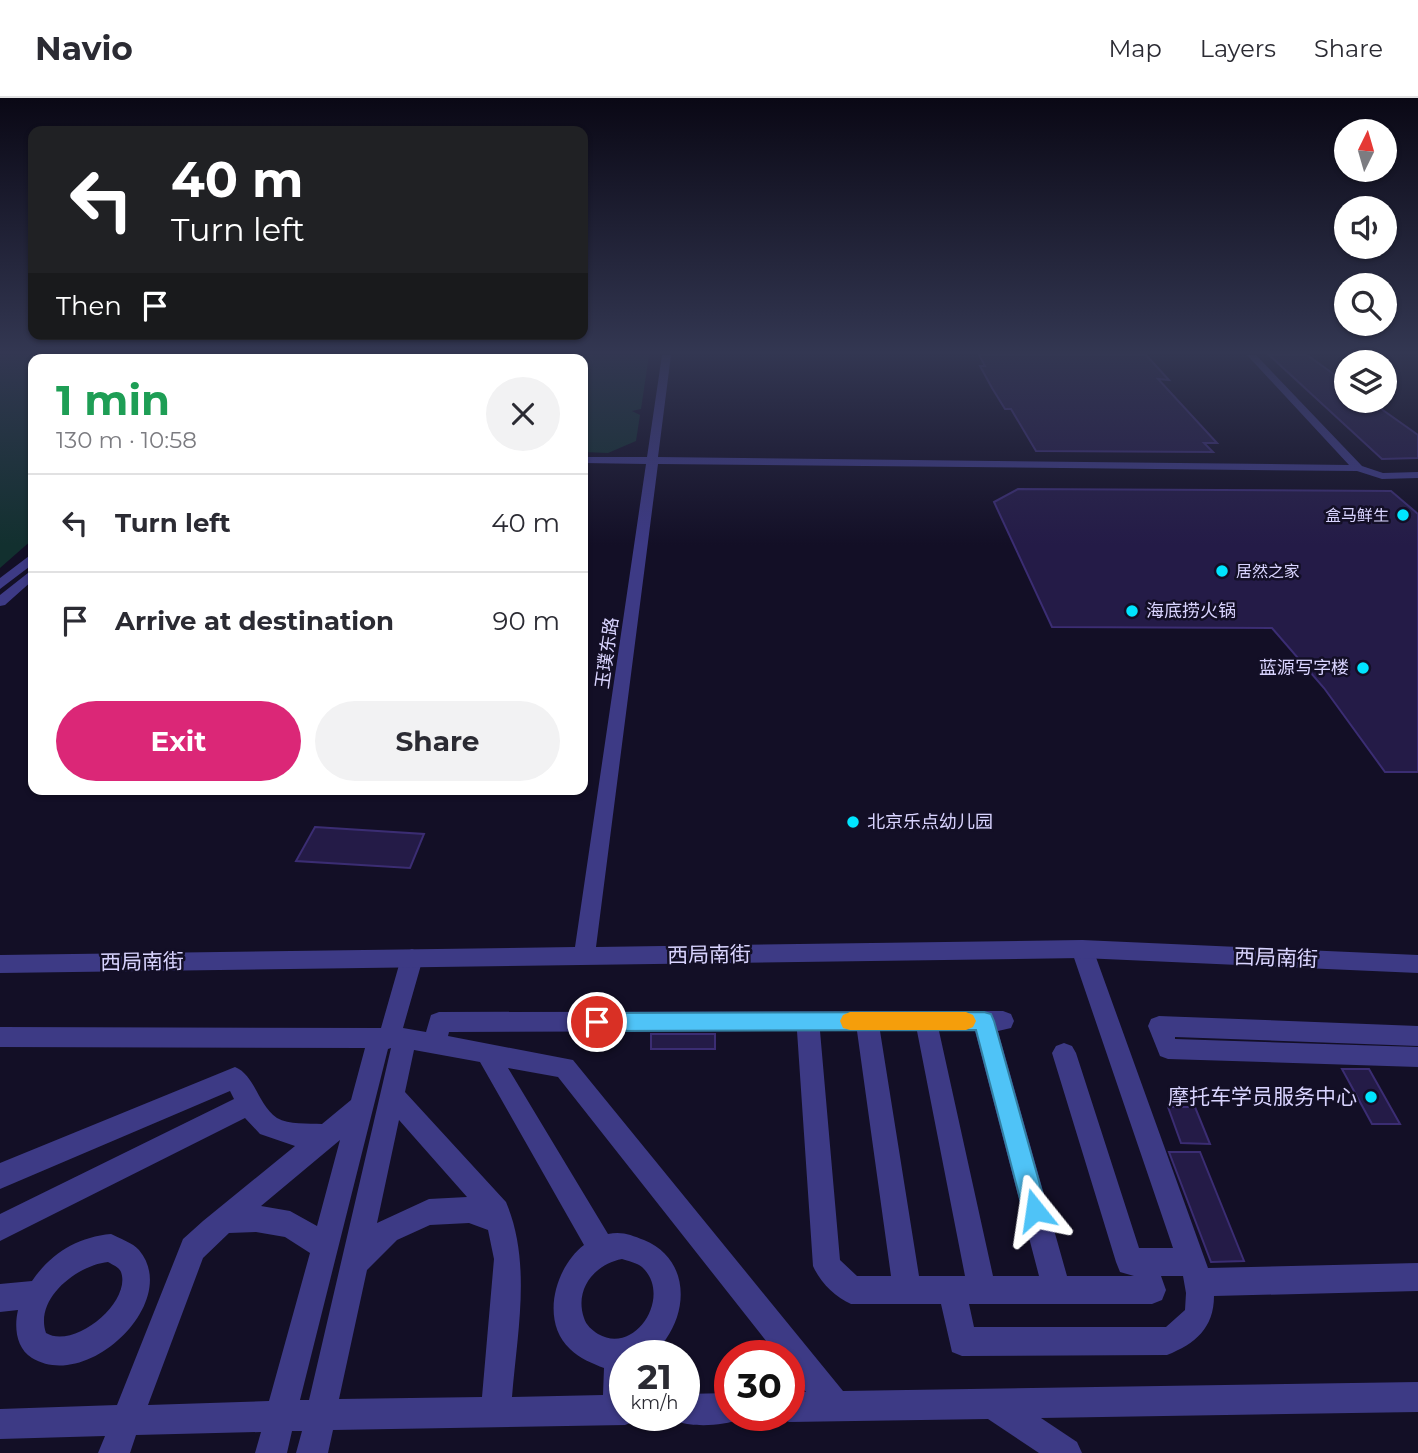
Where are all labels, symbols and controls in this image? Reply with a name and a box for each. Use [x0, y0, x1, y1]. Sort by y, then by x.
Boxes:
text: Navio [35, 28, 133, 68]
text: Map [1108, 34, 1162, 63]
text: Layers [1200, 34, 1276, 63]
text: Share [1314, 34, 1383, 63]
north arrow [1334, 119, 1396, 182]
map controls [1334, 119, 1397, 413]
text: 40 m [171, 150, 303, 209]
icon: left [56, 154, 147, 245]
button: sound [1334, 196, 1397, 259]
text: Turn left [171, 210, 305, 249]
button: search [1334, 273, 1397, 336]
icon: arrive [136, 287, 174, 325]
text: Then [56, 290, 122, 322]
button: layers [1334, 350, 1397, 413]
text: 1 min [56, 374, 170, 426]
button: close [486, 377, 560, 451]
text: 130 m · 10:58 [56, 426, 197, 454]
icon: left [56, 504, 94, 542]
place label: 盒马鲜生 [1325, 506, 1389, 525]
text: Turn left [115, 507, 231, 539]
text: 40 m [491, 507, 560, 539]
marker: 盒马鲜生 [1395, 507, 1411, 523]
place label: 居然之家 [1236, 562, 1300, 581]
marker: 居然之家 [1214, 563, 1230, 579]
place label: 海底捞火锅 [1146, 600, 1236, 622]
icon: arrive [56, 602, 94, 640]
marker: 海底捞火锅 [1124, 603, 1140, 619]
text: Arrive at destination [115, 605, 394, 637]
text: 90 m [493, 605, 560, 637]
street label: 玉璞东路 [591, 616, 623, 690]
place label: 蓝源写字楼 [1259, 657, 1349, 679]
marker: 蓝源写字楼 [1355, 660, 1371, 676]
button: Exit [56, 701, 301, 781]
button: Share [315, 701, 560, 781]
place label: 北京乐点幼儿园 [867, 811, 993, 833]
marker: 北京乐点幼儿园 [845, 814, 861, 830]
street label: 西局南街 [667, 941, 751, 968]
street label: 西局南街 [1234, 944, 1318, 971]
street label: 西局南街 [100, 948, 184, 975]
pin [567, 992, 627, 1052]
icon: arrive [578, 1003, 616, 1041]
place label: 摩托车学员服务中心 [1168, 1084, 1357, 1109]
marker: 摩托车学员服务中心 [1363, 1089, 1379, 1105]
position arrow [998, 1173, 1072, 1247]
speed limit sign: 30 [714, 1340, 805, 1431]
text: 21 [637, 1355, 672, 1398]
text: km/h [630, 1392, 679, 1414]

